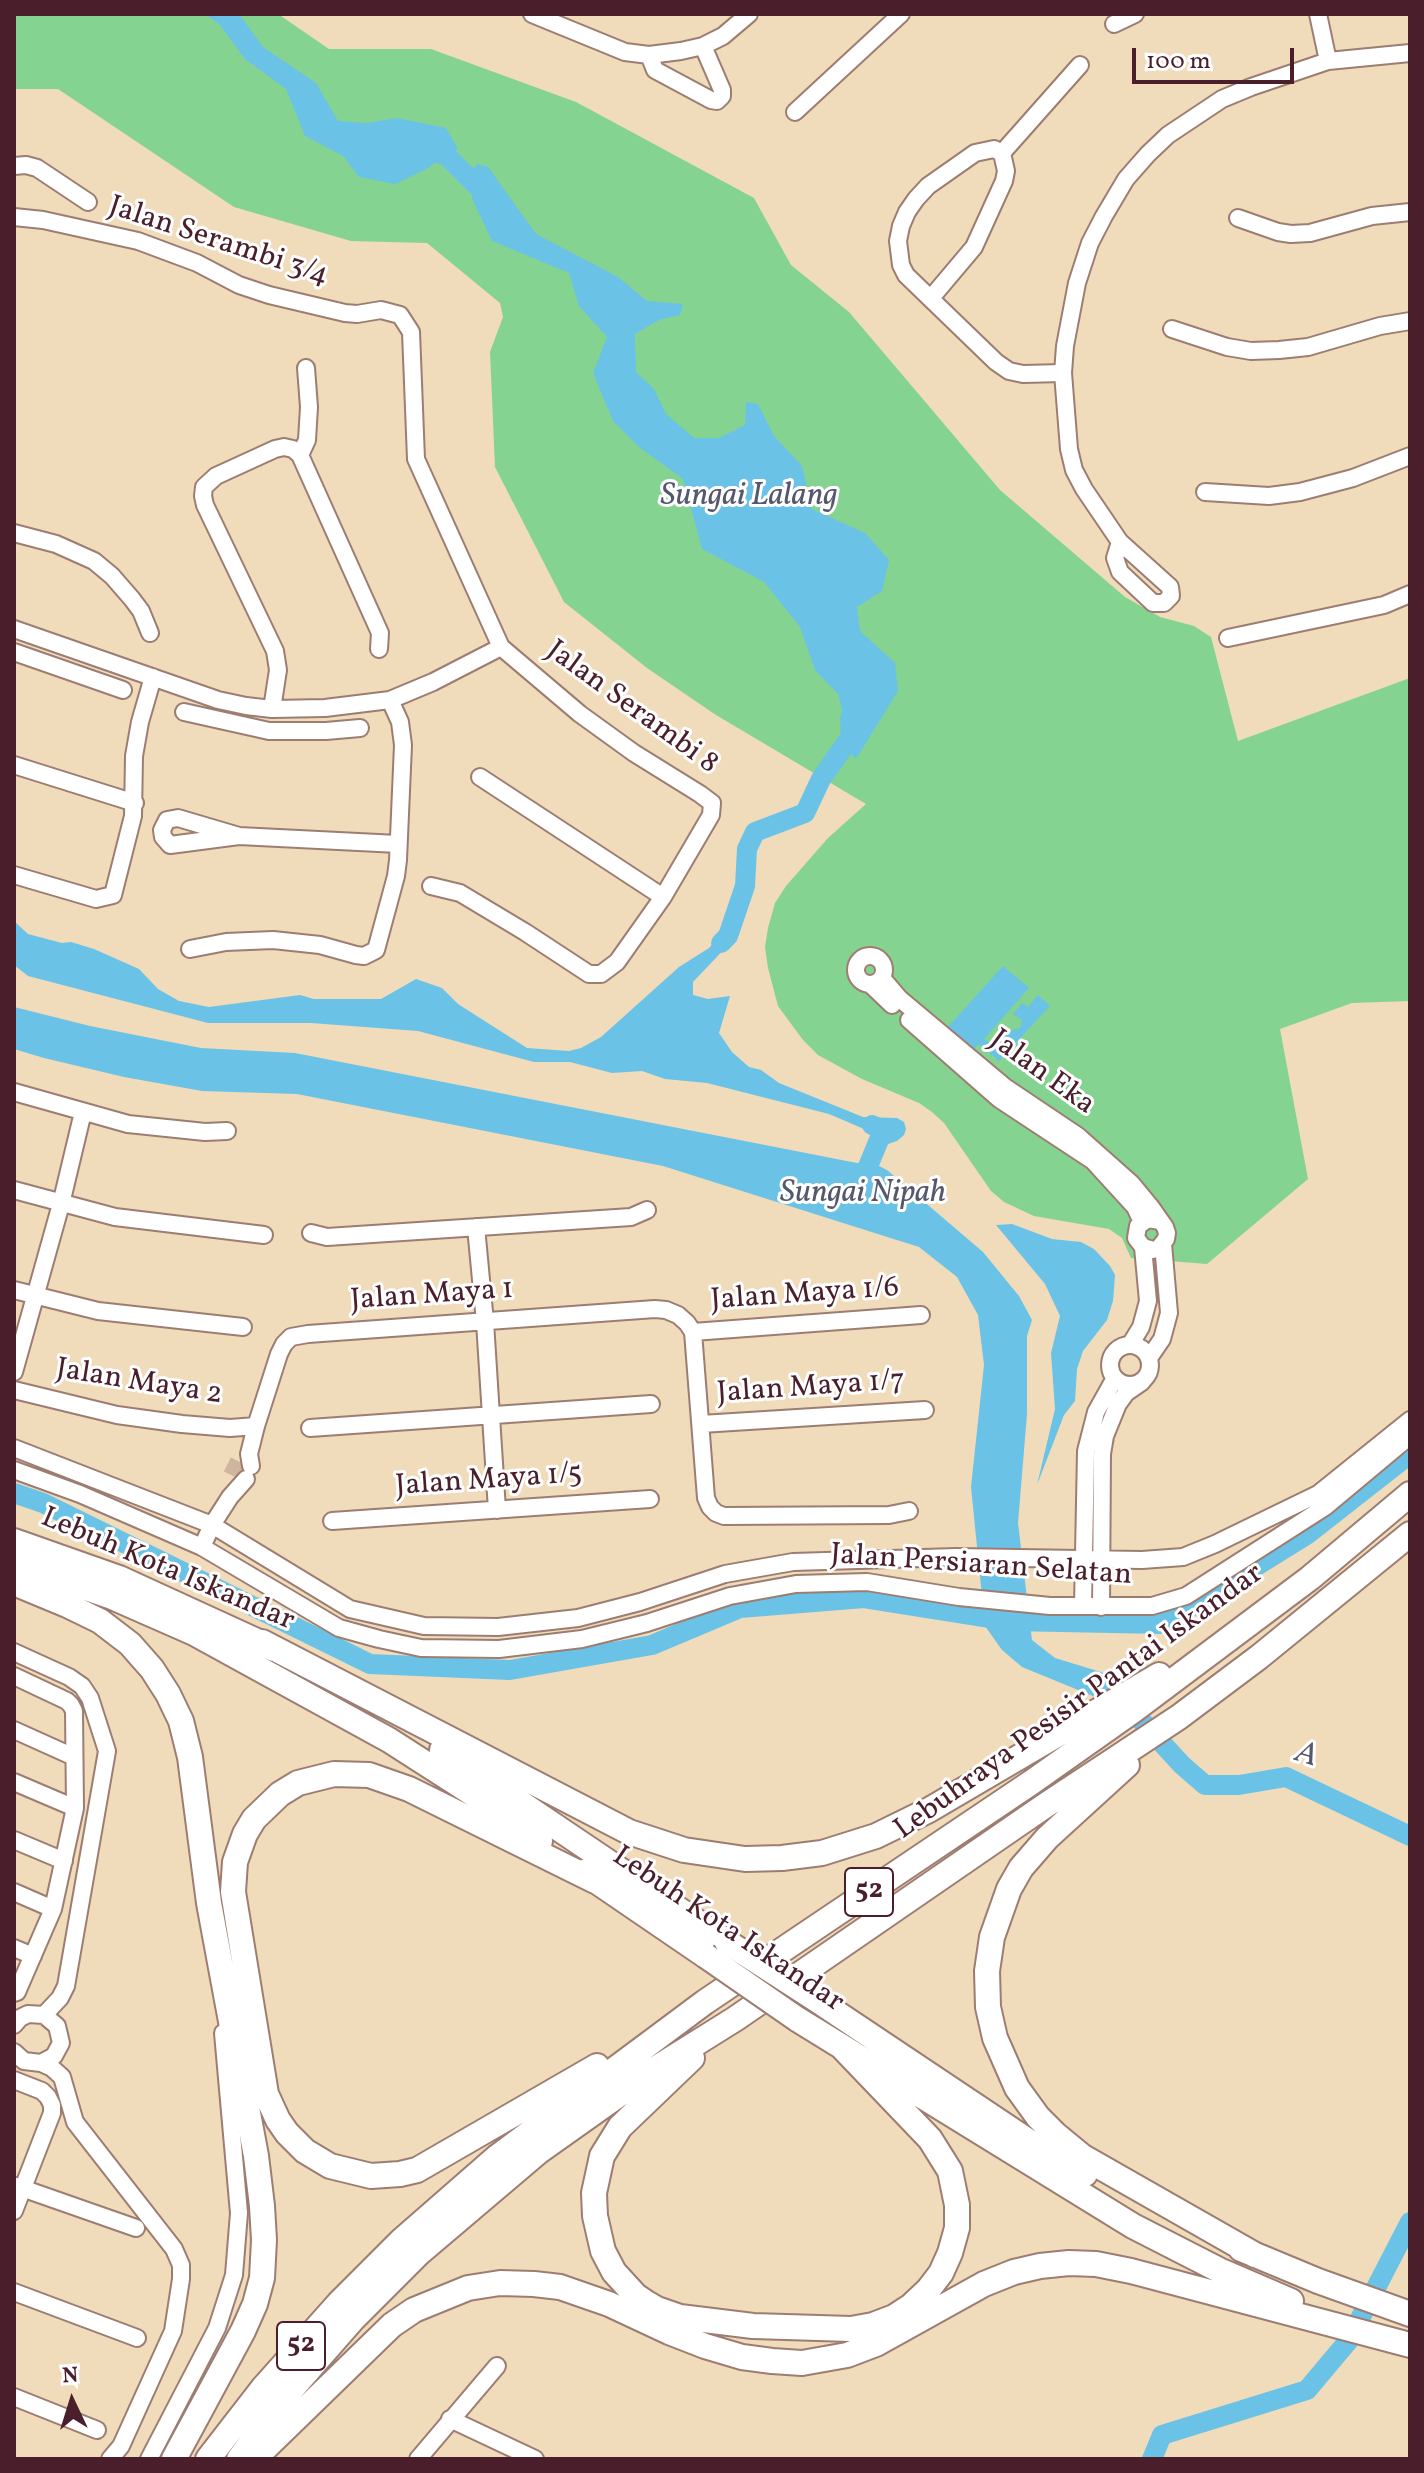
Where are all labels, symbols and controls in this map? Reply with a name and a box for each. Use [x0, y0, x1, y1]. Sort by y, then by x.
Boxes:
scale bar [1136, 32, 1298, 82]
text: 100 m [1146, 45, 1211, 79]
street label: Jalan Serambi 3/4 [103, 190, 333, 296]
water label: Sungai Lalang [660, 479, 838, 517]
street label: Jalan Serambi 8 [538, 634, 724, 784]
street label: Jalan Eka [981, 1024, 1101, 1124]
water label: Sungai Nipah [780, 1176, 946, 1214]
street label: Jalan Maya 1/6 [710, 1271, 900, 1321]
street label: Jalan Maya 1 [349, 1273, 515, 1321]
street label: Jalan Maya 2 [53, 1353, 225, 1415]
street label: Jalan Maya 1/7 [716, 1364, 906, 1414]
street label: Jalan Maya 1/5 [394, 1458, 584, 1506]
street label: Lebuh Kota Iskandar [35, 1501, 299, 1641]
street label: Jalan Persiaran Selatan [829, 1539, 1133, 1595]
street label: Lebuhraya Pesisir Pantai Iskandar [889, 1557, 1271, 1849]
water label: A [1290, 1735, 1322, 1779]
street label: Lebuh Kota Iskandar [604, 1840, 850, 2022]
road number: 52 [845, 1868, 893, 1916]
road number: 52 [277, 2322, 325, 2370]
north arrow [32, 2361, 112, 2441]
text: N [61, 2361, 79, 2393]

